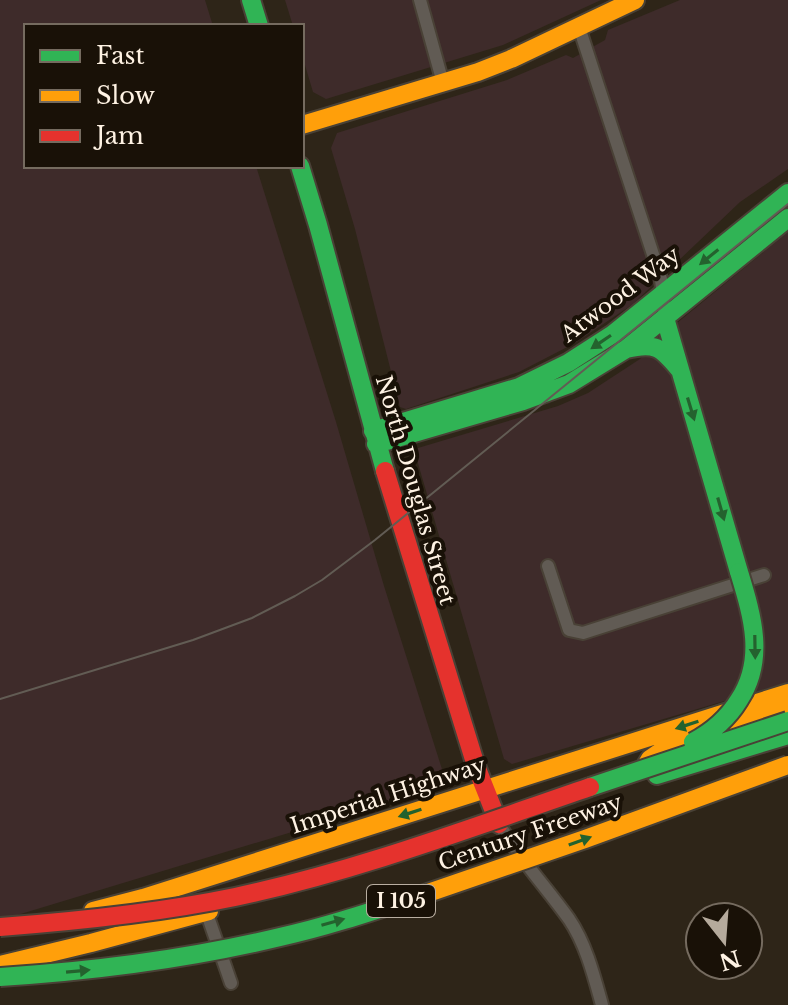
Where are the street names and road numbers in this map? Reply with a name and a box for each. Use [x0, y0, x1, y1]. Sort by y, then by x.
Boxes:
street label: Atwood Way [555, 241, 685, 349]
street label: North Douglas Street [370, 372, 461, 609]
street label: Imperial Highway [287, 751, 489, 840]
street label: Century Freeway [435, 788, 626, 877]
road number: I 105 [367, 885, 435, 917]

